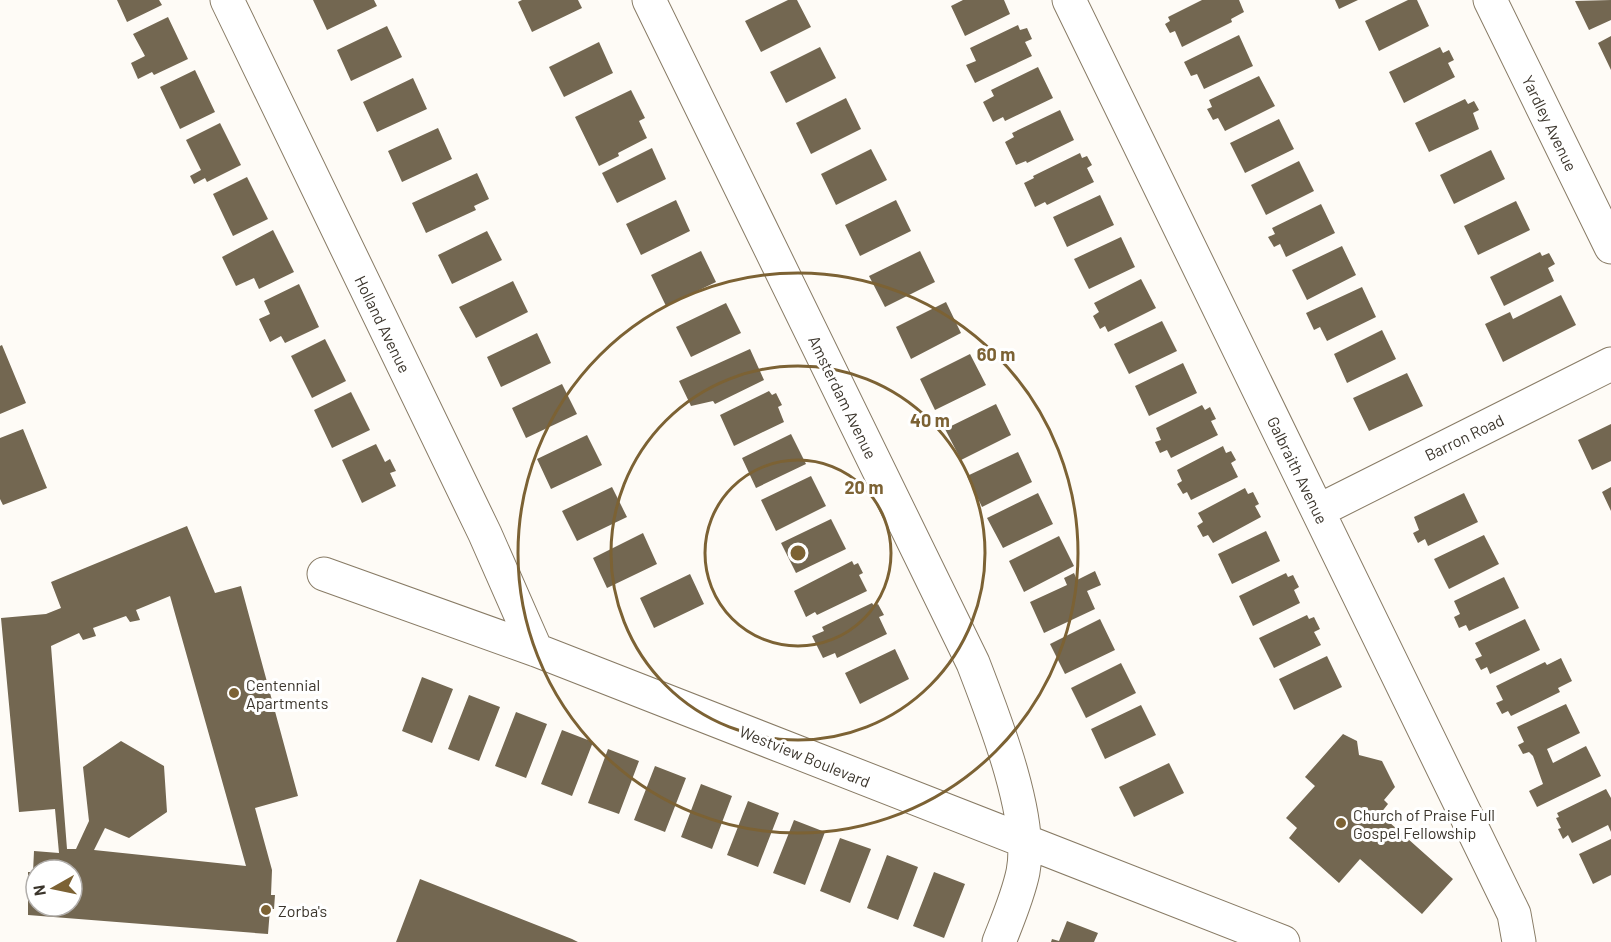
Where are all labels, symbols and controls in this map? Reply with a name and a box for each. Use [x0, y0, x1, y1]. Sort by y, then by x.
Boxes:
street label: Yardley Avenue [1519, 72, 1581, 174]
street label: Holland Avenue [351, 272, 415, 376]
street label: Amsterdam Avenue [805, 332, 881, 462]
text: 60 m [977, 343, 1015, 365]
text: 40 m [910, 409, 950, 431]
street label: Barron Road [1421, 410, 1507, 464]
street label: Galbraith Avenue [1264, 413, 1332, 527]
text: 20 m [845, 476, 883, 498]
centre of rings [788, 543, 808, 563]
place label: Centennial Apartments [246, 675, 328, 712]
marker: Centennial Apartments [227, 686, 241, 700]
street label: Westview Boulevard [737, 721, 873, 791]
place label: Church of Praise Full Gospel Fellowship [1353, 805, 1495, 842]
marker: Church of Praise Full Gospel Fellowship [1334, 816, 1348, 830]
north arrow [24, 858, 84, 918]
text: N [28, 884, 49, 897]
place label: Zorba's [278, 901, 327, 920]
marker: Zorba's [259, 903, 273, 917]

